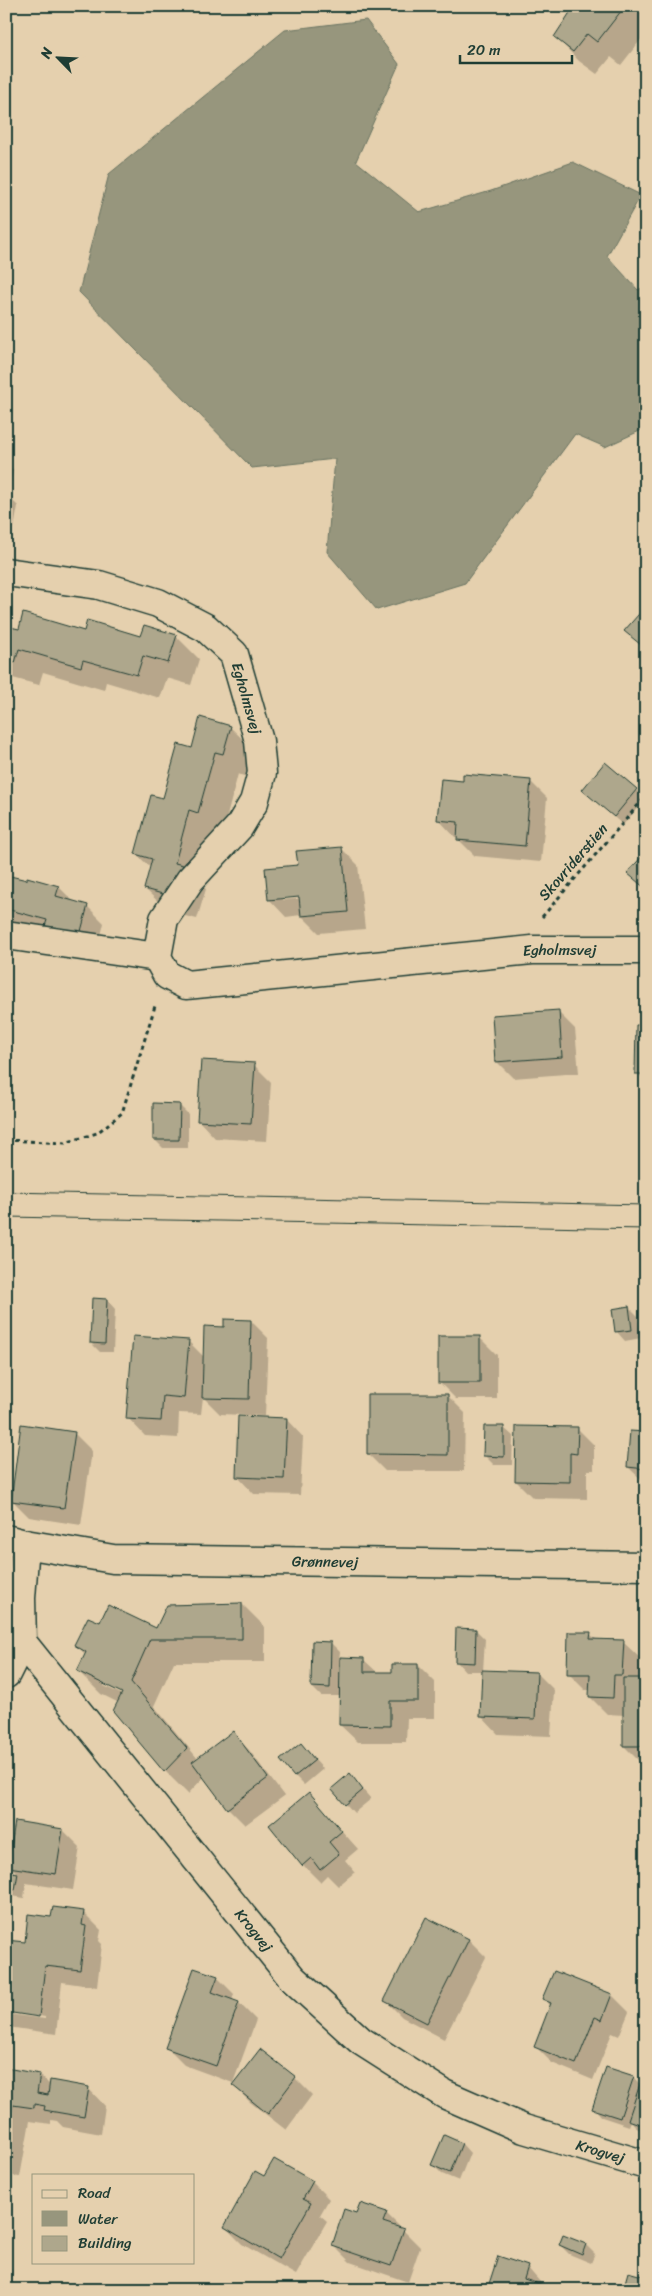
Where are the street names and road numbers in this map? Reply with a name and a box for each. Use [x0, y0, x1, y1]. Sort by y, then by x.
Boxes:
street label: Egholmsvej [224, 659, 269, 737]
street label: Skovriderstien [532, 817, 614, 907]
street label: Egholmsvej [522, 937, 597, 964]
street label: Grønnevej [292, 1548, 359, 1575]
street label: Krogvej [228, 1903, 280, 1958]
street label: Krogvej [573, 2132, 628, 2171]

